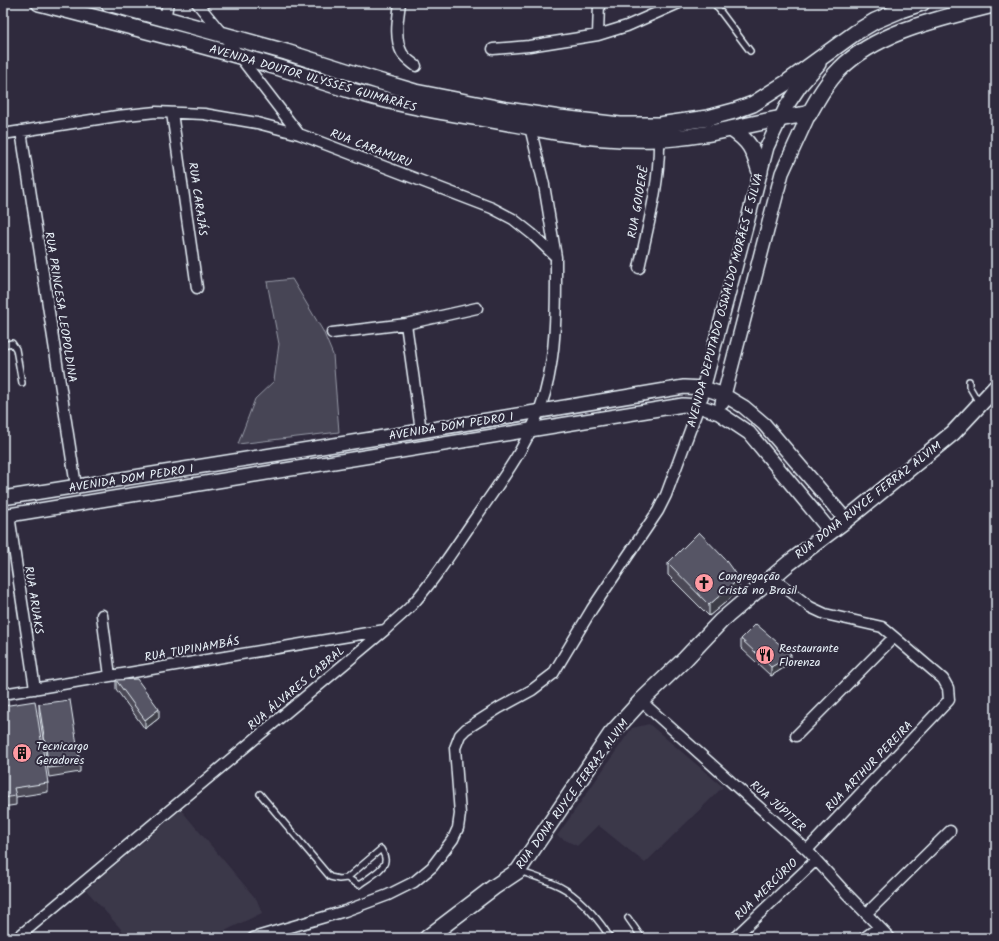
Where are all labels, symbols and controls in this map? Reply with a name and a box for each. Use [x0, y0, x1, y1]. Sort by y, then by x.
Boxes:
street label: AVENIDA DOUTOR ULYSSES GUIMARÃES [207, 40, 419, 117]
street label: RUA CARAMURU [327, 124, 414, 173]
street label: RUA CARAJÁS [183, 161, 212, 238]
street label: RUA GOIOERÊ [623, 163, 654, 240]
street label: AVENIDA DEPUTADO OSWALDO MORÃES E SILVA [682, 171, 769, 430]
street label: RUA PRINCESA LEOPOLDINA [39, 230, 82, 384]
street label: AVENIDA DOM PEDRO I [387, 407, 515, 446]
street label: RUA DONA RUYCE FERRAZ ALVIM [791, 437, 946, 564]
street label: AVENIDA DOM PEDRO I [67, 459, 195, 498]
street label: RUA ARUAKS [19, 565, 48, 636]
place label: Congregação Cristã no Brasil [718, 567, 797, 600]
church icon: Congregação Cristã no Brasil [693, 572, 715, 594]
street label: RUA TUPINAMBÁS [143, 632, 242, 667]
place label: Restaurante Florenza [779, 639, 839, 672]
street label: RUA ÁLVARES CABRAL [243, 642, 349, 735]
restaurant icon: Restaurante Florenza [754, 644, 776, 666]
street label: RUA DONA RUYCE FERRAZ ALVIM [511, 715, 634, 874]
street label: RUA ARTHUR PEREIRA [821, 717, 918, 816]
place label: Tecnicargo Geradores [36, 737, 89, 770]
building icon: Tecnicargo Geradores [11, 742, 33, 764]
street label: RUA JÚPITER [745, 776, 810, 837]
street label: RUA MERCÚRIO [730, 854, 803, 925]

